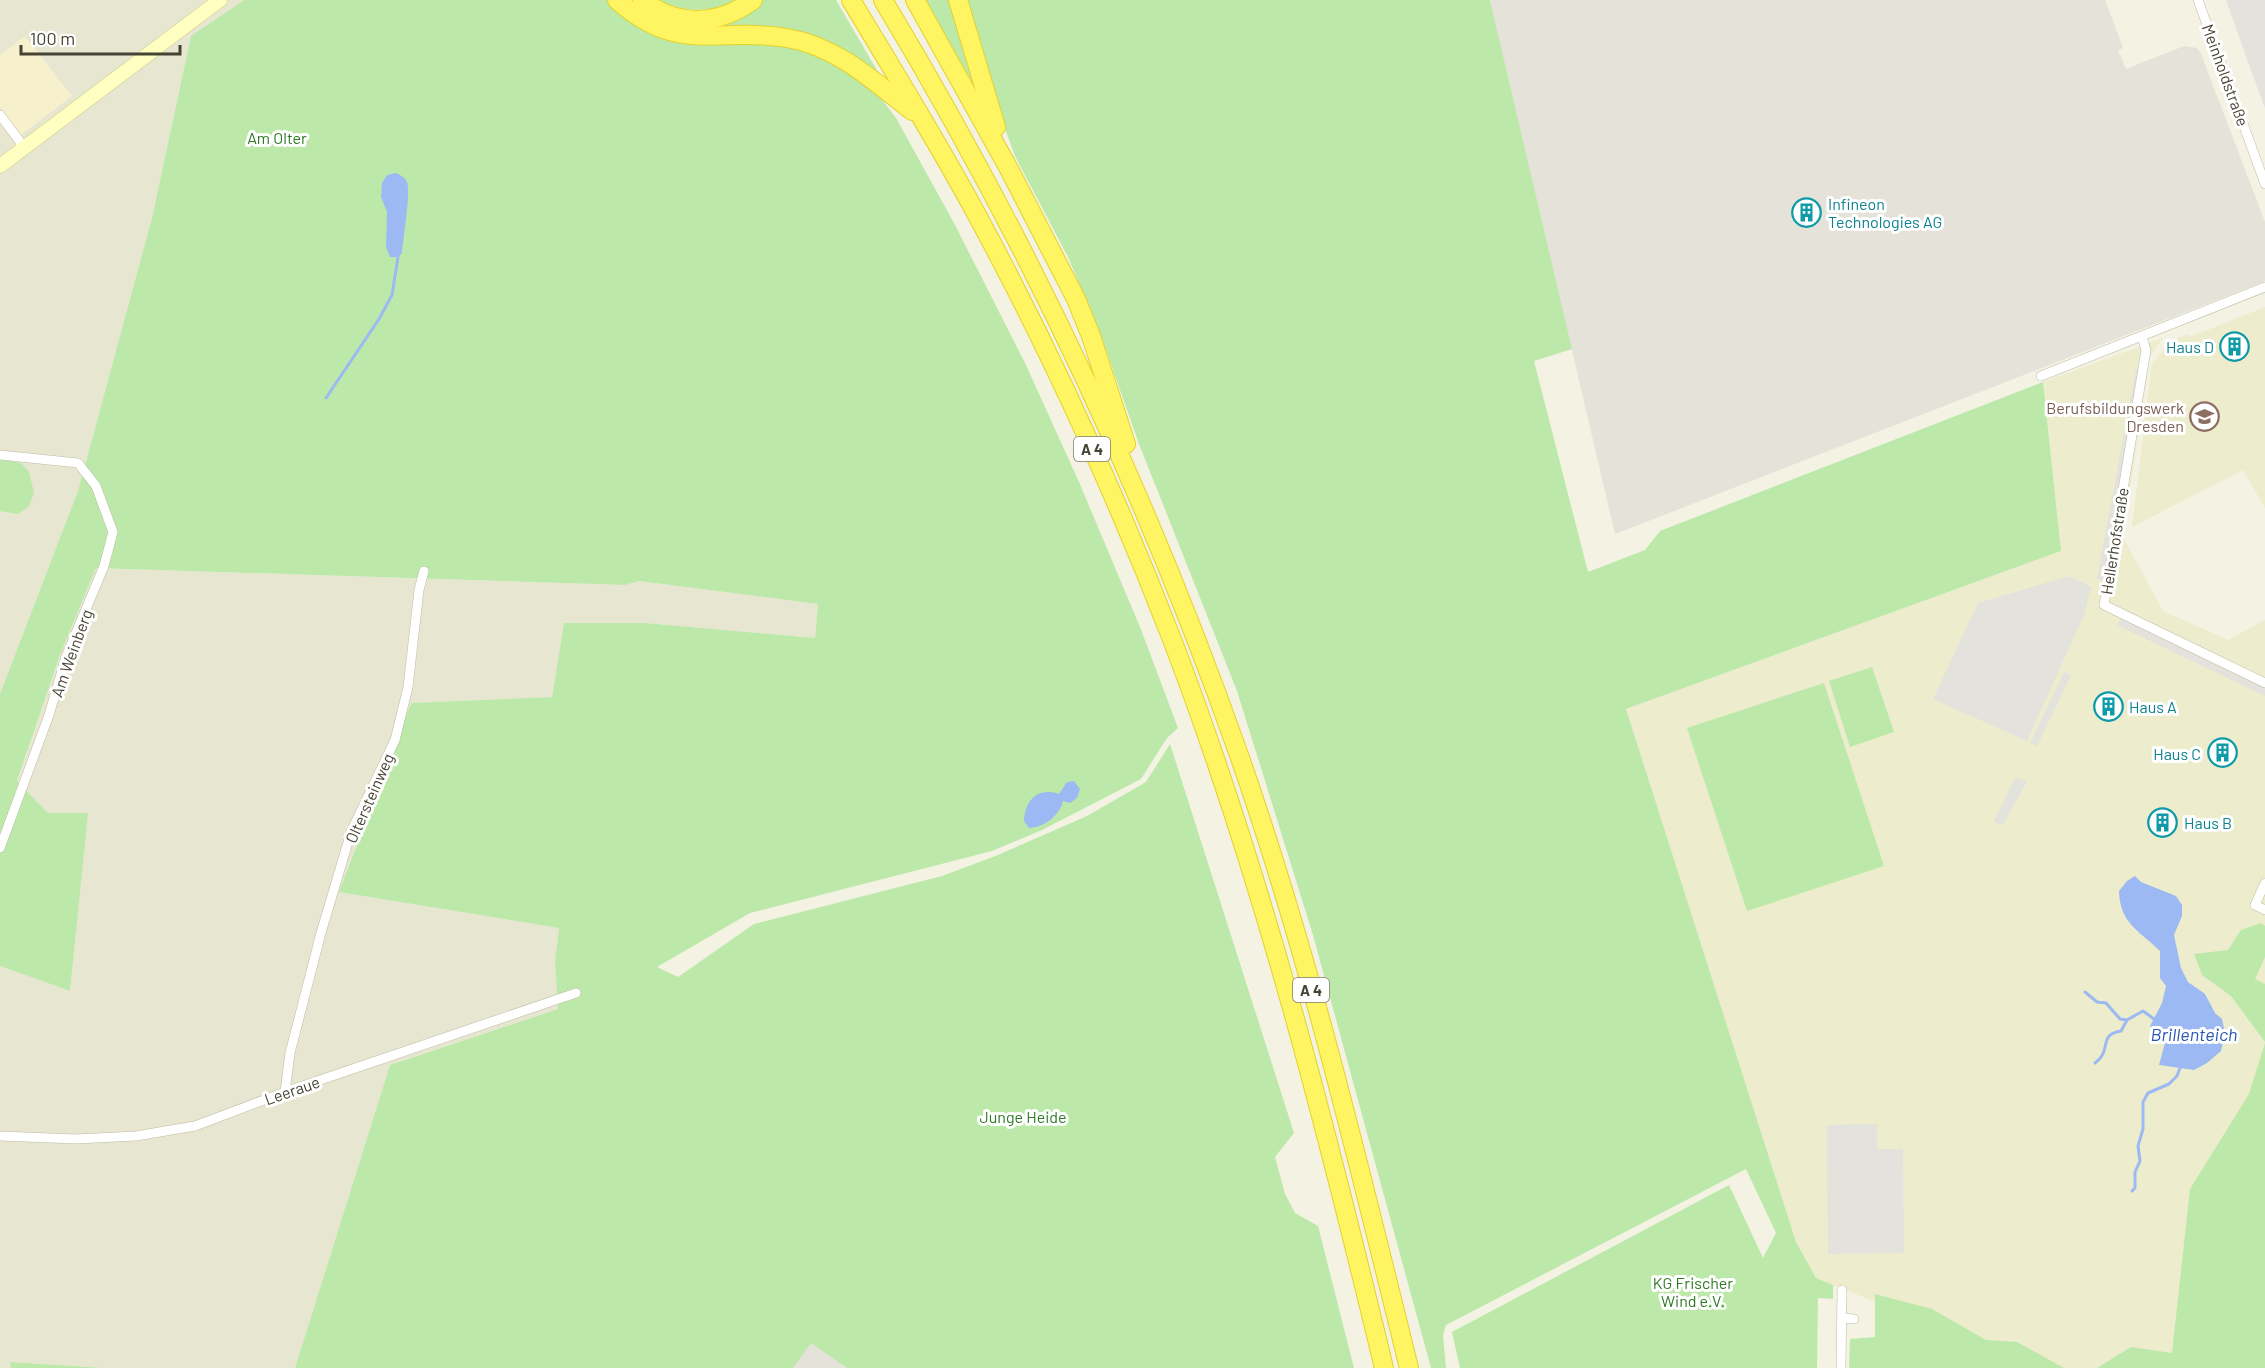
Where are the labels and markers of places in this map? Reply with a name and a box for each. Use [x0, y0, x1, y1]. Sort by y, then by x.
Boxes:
place label: Infineon Technologies AG [1828, 194, 1942, 231]
building icon: Infineon Technologies AG [1791, 196, 1823, 228]
building icon: Haus D [2219, 330, 2251, 362]
place label: Haus D [2166, 337, 2214, 356]
place label: Berufsbildungswerk Dresden [2046, 398, 2184, 435]
school or university icon: Berufsbildungswerk Dresden [2189, 400, 2221, 432]
building icon: Haus A [2092, 690, 2124, 722]
place label: Haus A [2129, 697, 2177, 716]
building icon: Haus C [2206, 737, 2238, 769]
place label: Haus C [2153, 744, 2201, 763]
building icon: Haus B [2147, 806, 2179, 838]
place label: Haus B [2184, 813, 2232, 832]

